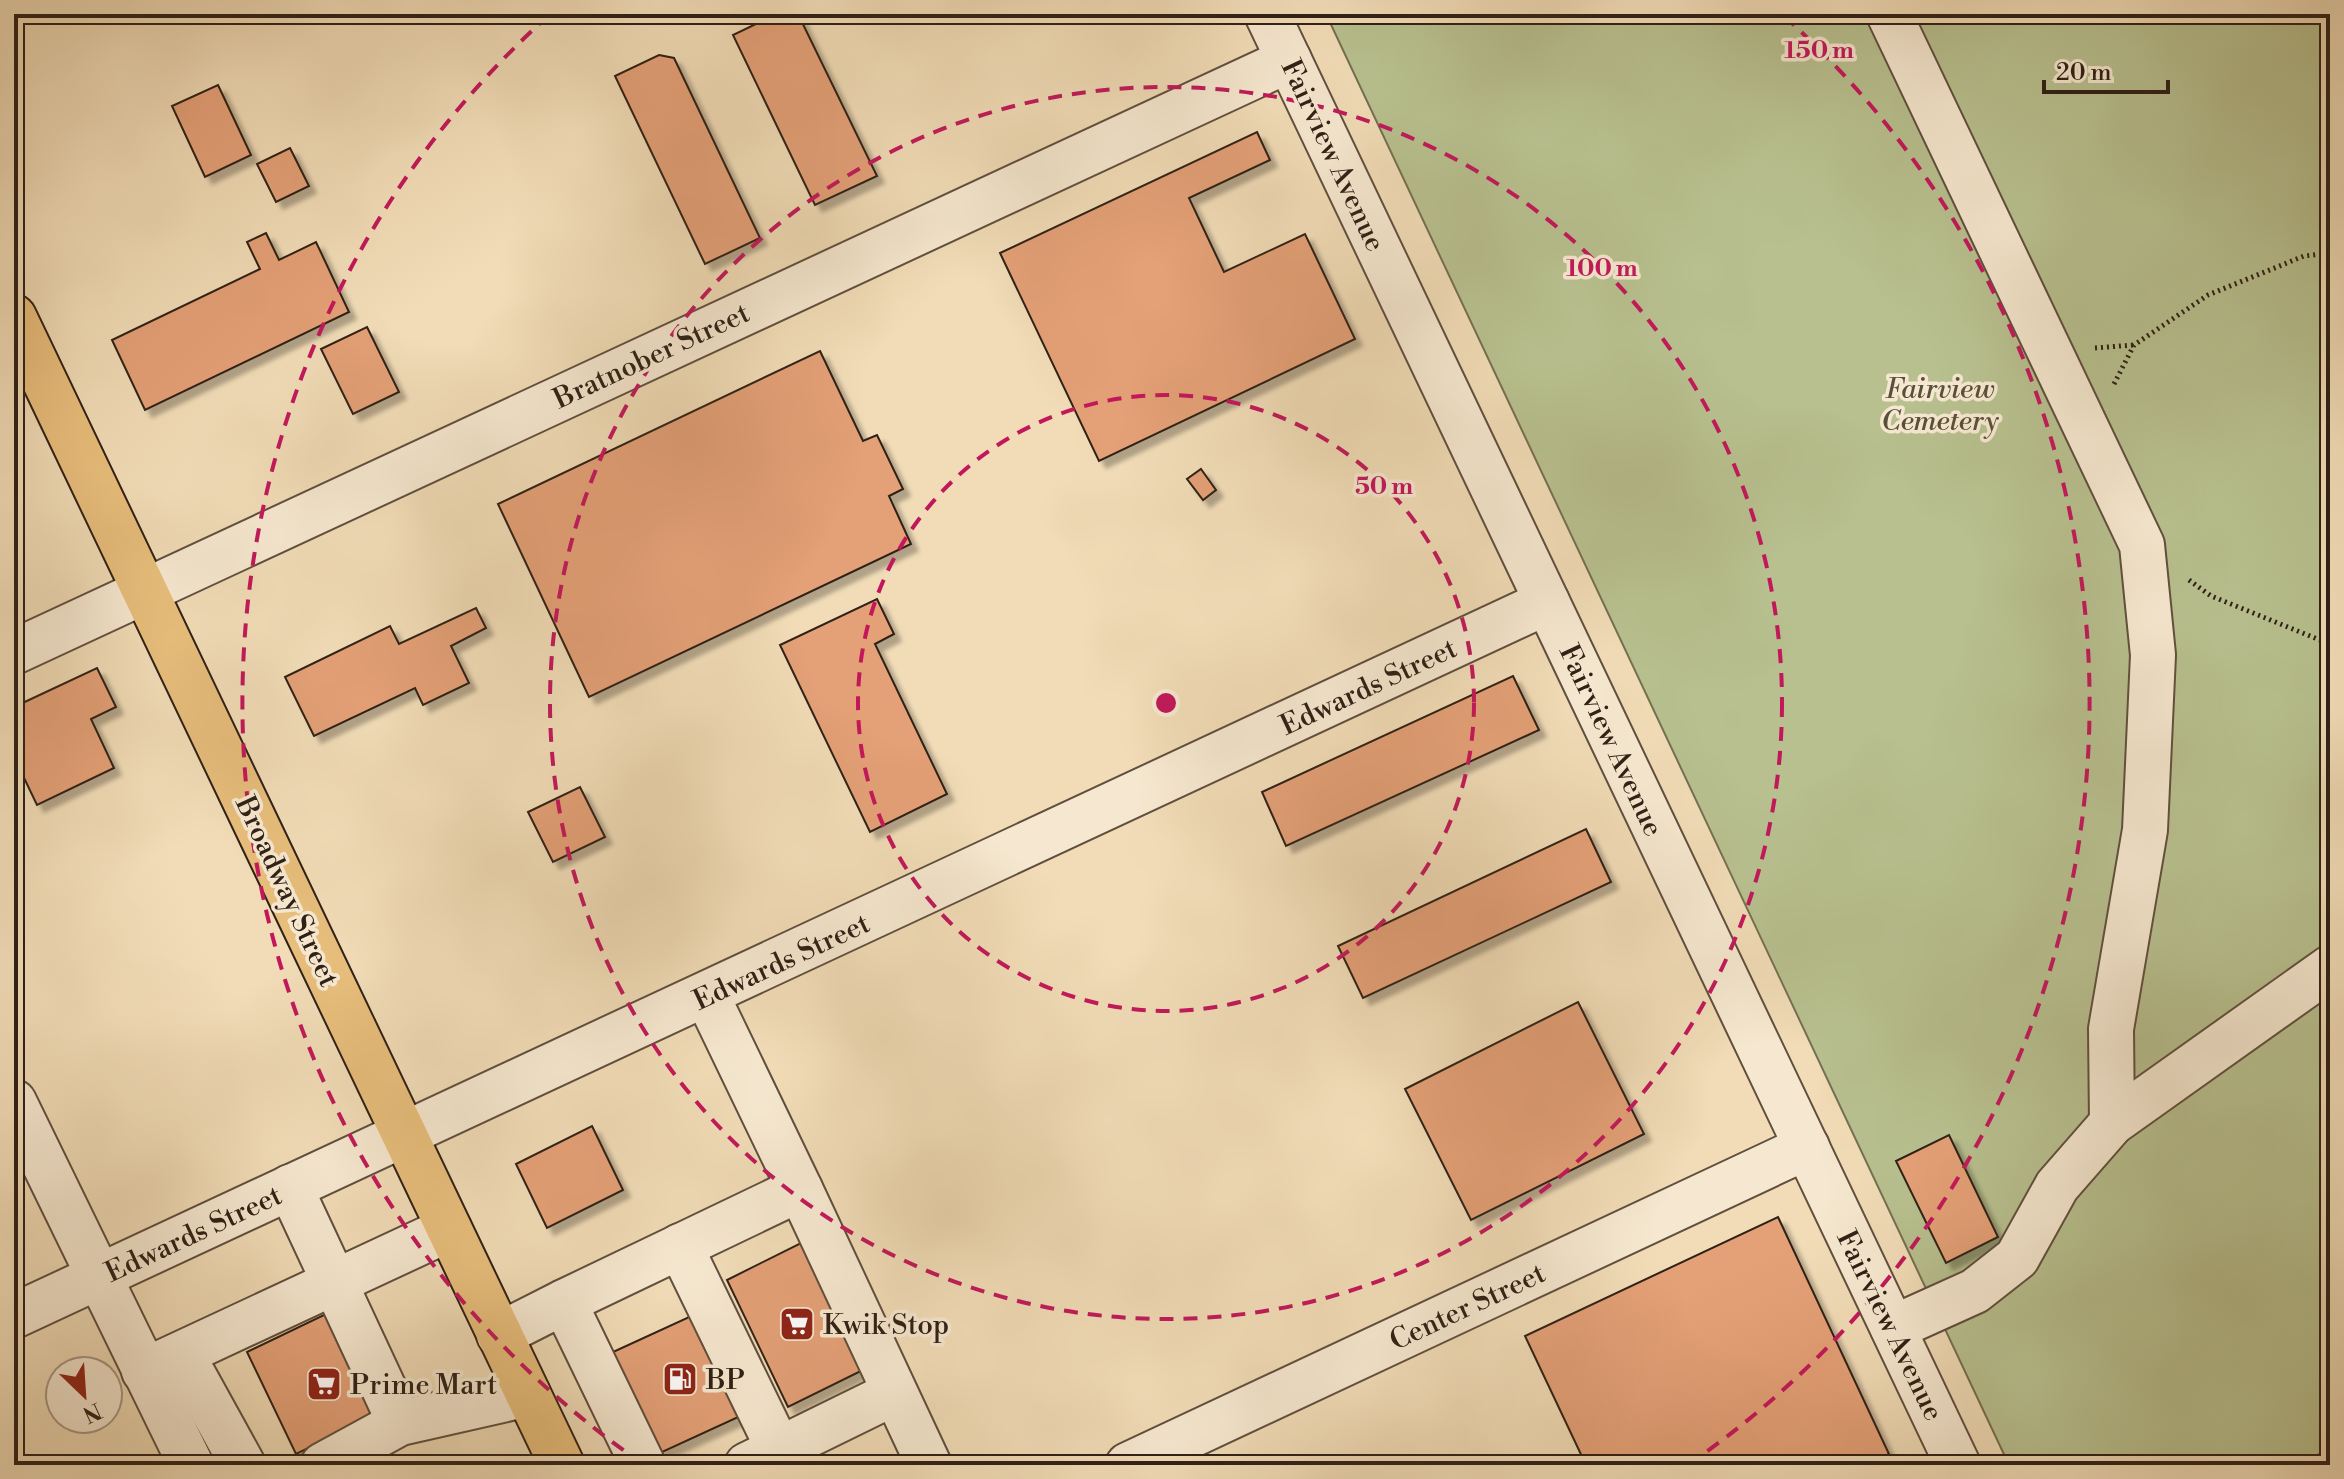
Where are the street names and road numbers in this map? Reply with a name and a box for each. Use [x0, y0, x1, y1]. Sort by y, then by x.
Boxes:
street label: Fairview Avenue [1273, 54, 1392, 257]
street label: Bratnober Street [547, 296, 755, 417]
street label: Edwards Street [1275, 631, 1463, 744]
street label: Fairview Avenue [1551, 639, 1670, 842]
street label: Broadway Street [227, 790, 346, 993]
street label: Edwards Street [688, 906, 876, 1019]
street label: Edwards Street [100, 1178, 288, 1291]
street label: Fairview Avenue [1828, 1225, 1951, 1427]
street label: Center Street [1384, 1256, 1551, 1359]

